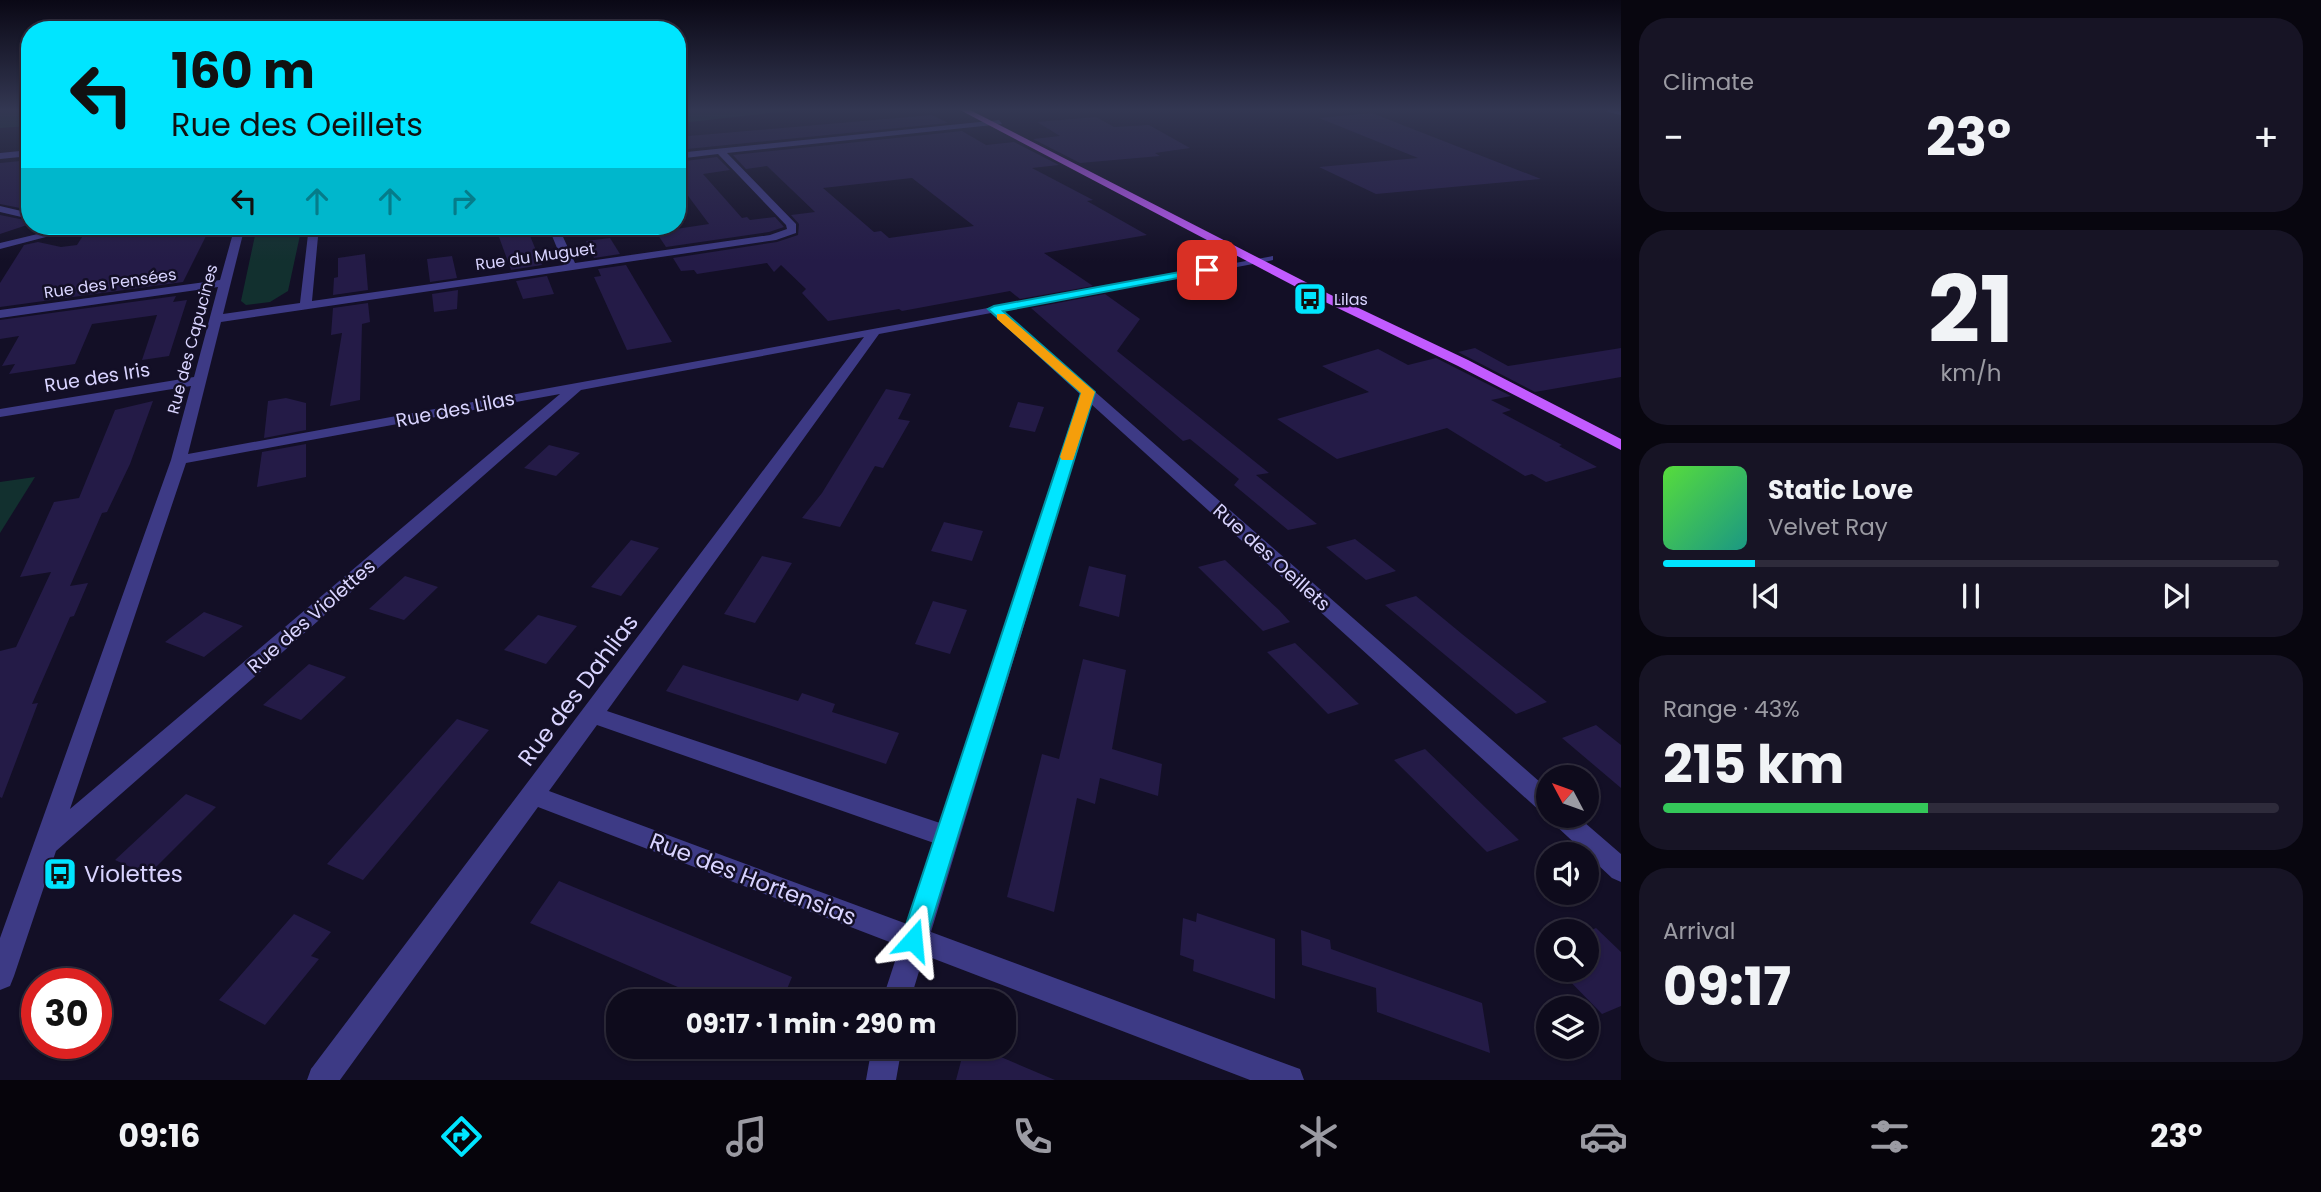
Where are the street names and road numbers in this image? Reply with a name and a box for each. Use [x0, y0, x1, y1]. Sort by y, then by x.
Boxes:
street label: Rue du Muguet [474, 237, 596, 276]
street label: Rue des Capucines [161, 262, 224, 416]
street label: Rue des Pensées [42, 263, 178, 304]
street label: Rue des Iris [42, 356, 152, 399]
street label: Rue des Lilas [393, 385, 517, 434]
street label: Rue des Oeillets [1207, 497, 1336, 617]
street label: Rue des Violettes [241, 553, 381, 680]
street label: Rue des Dahlias [510, 608, 646, 772]
street label: Rue des Hortensias [645, 825, 861, 933]

